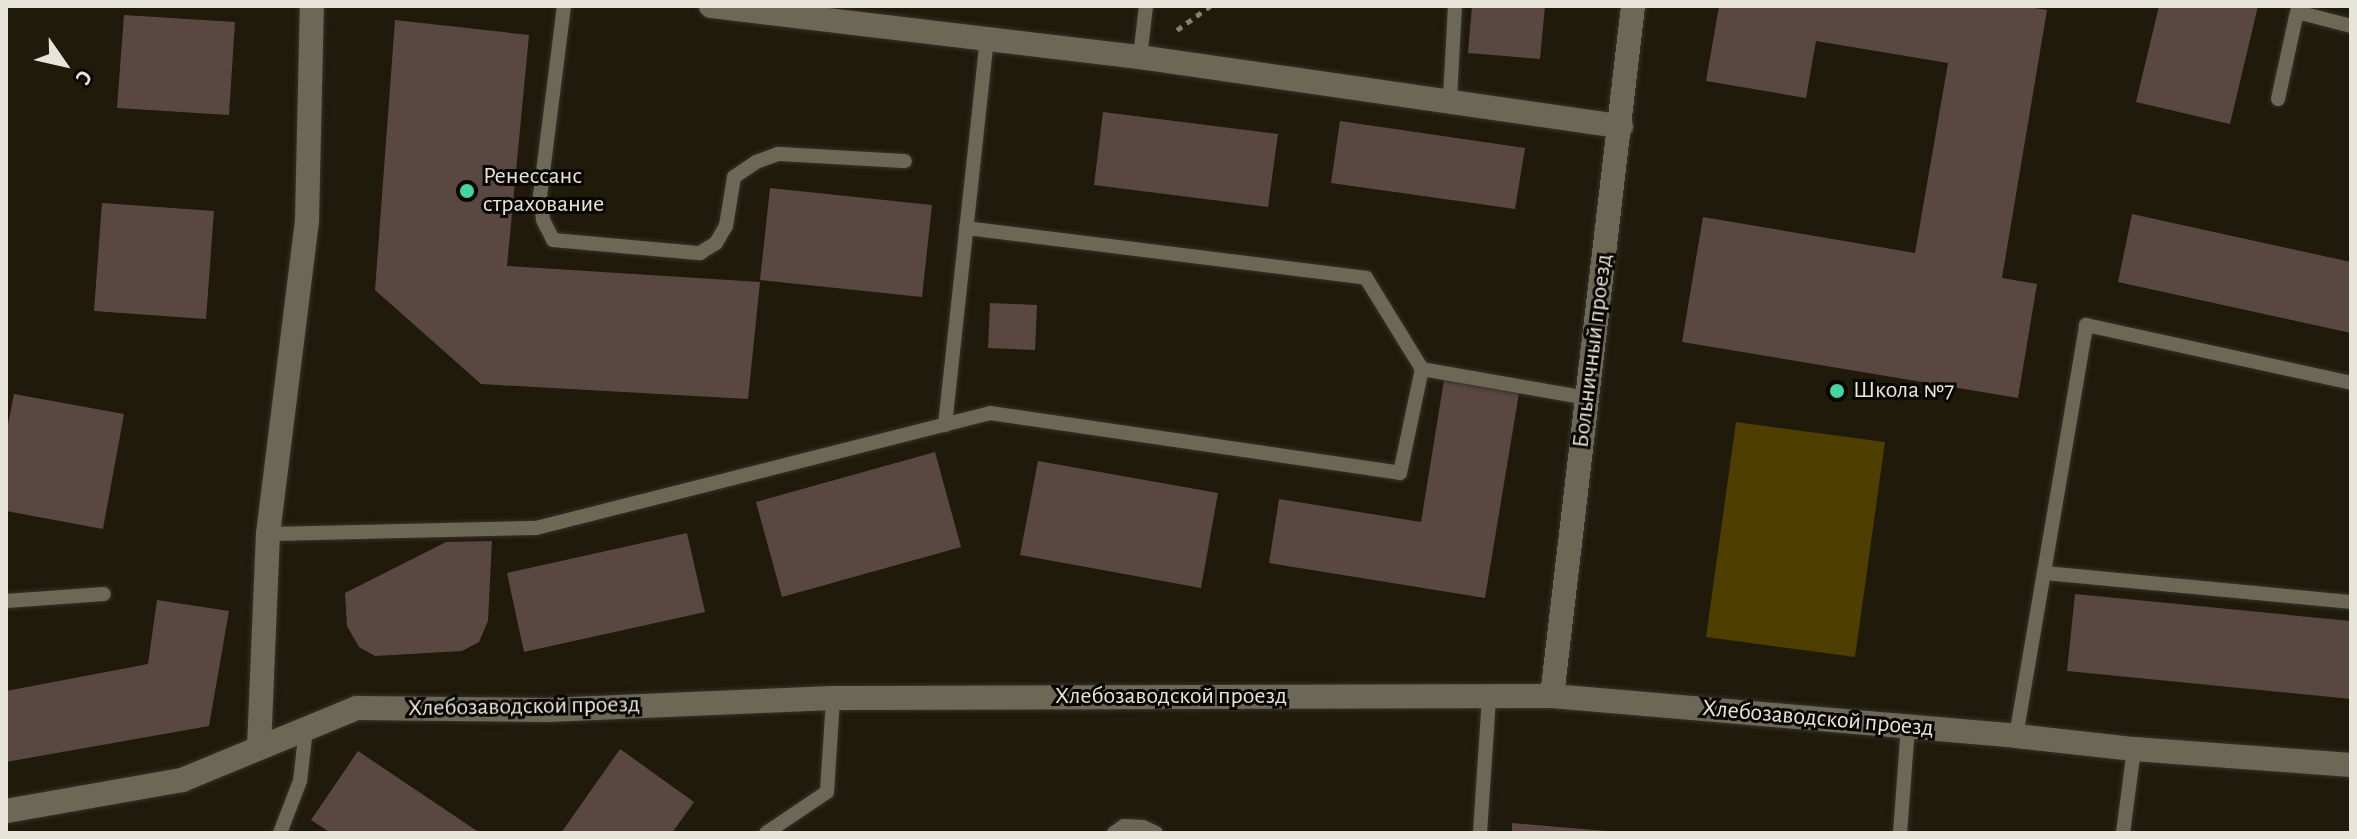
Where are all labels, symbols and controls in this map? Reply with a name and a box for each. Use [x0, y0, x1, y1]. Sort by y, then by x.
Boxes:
north arrow [24, 24, 104, 104]
text: С [71, 66, 96, 89]
place label: Ренессанс страхование [483, 163, 604, 219]
marker: Ренессанс страхование [458, 182, 476, 200]
street label: Больничный проезд [1567, 252, 1619, 450]
place label: Школа №7 [1853, 377, 1954, 405]
marker: Школа №7 [1828, 382, 1846, 400]
street label: Хлебозаводской проезд [1055, 683, 1287, 711]
street label: Хлебозаводской проезд [408, 691, 640, 723]
street label: Хлебозаводской проезд [1701, 695, 1935, 743]

